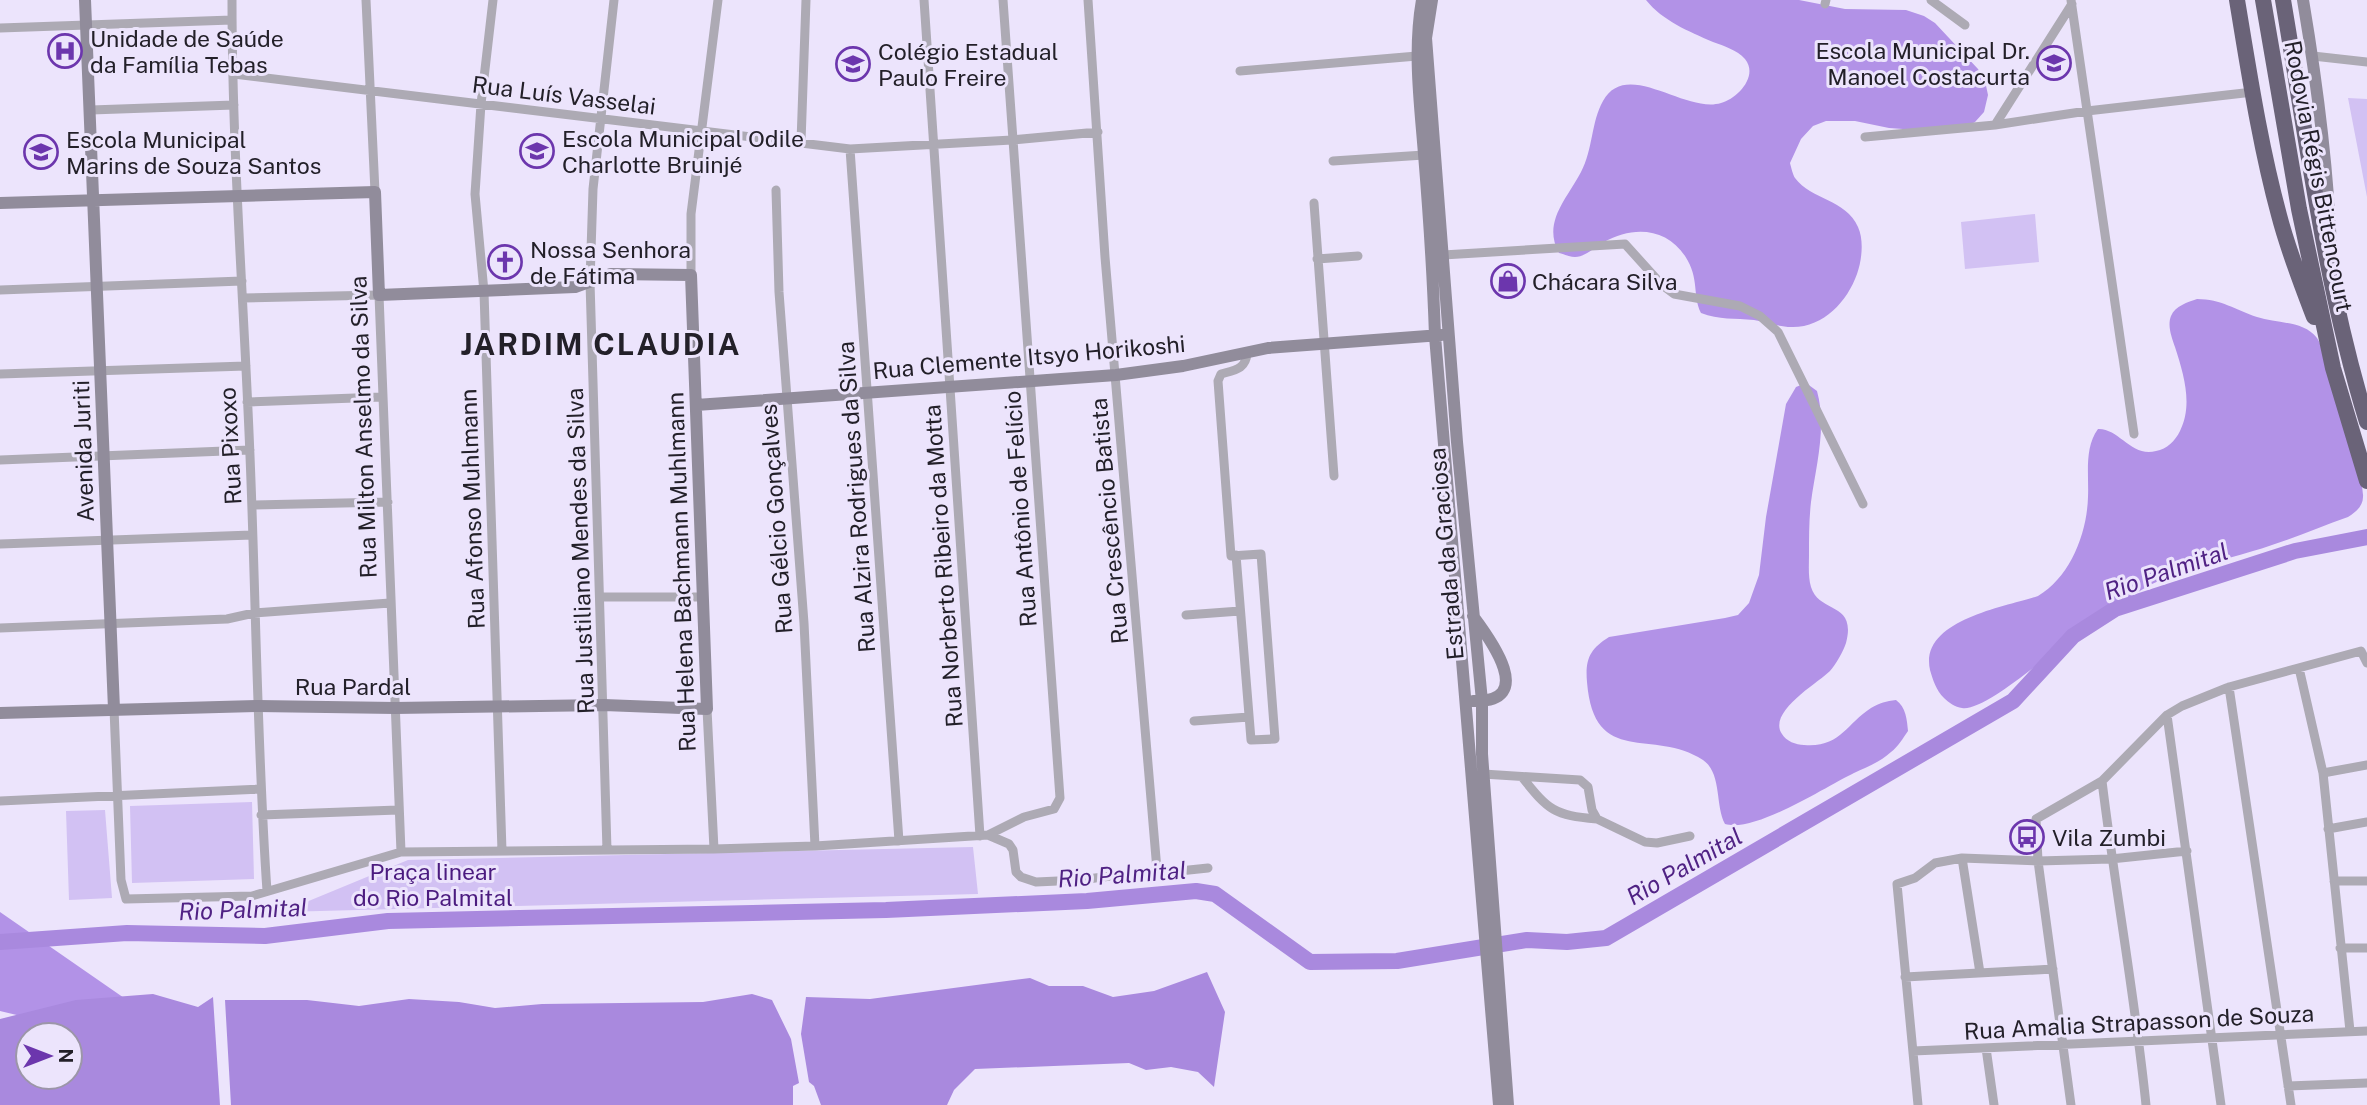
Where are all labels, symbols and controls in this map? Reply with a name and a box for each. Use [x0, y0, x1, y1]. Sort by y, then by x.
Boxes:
place label: Unidade de Saúde da Família Tebas [90, 25, 284, 78]
hospital icon: Unidade de Saúde da Família Tebas [46, 32, 84, 70]
place label: Escola Municipal Dr. Manoel Costacurta [1815, 37, 2030, 90]
place label: Colégio Estadual Paulo Freire [878, 38, 1058, 91]
street label: Rodovia Régis Bittencourt [2279, 38, 2359, 314]
school or university icon: Escola Municipal Dr. Manoel Costacurta [2035, 44, 2073, 82]
school or university icon: Colégio Estadual Paulo Freire [834, 45, 872, 83]
street label: Rua Luís Vasselai [471, 70, 657, 120]
place label: Escola Municipal Odile Charlotte Bruinjé [562, 125, 804, 178]
place label: Escola Municipal Marins de Souza Santos [66, 126, 321, 179]
school or university icon: Escola Municipal Odile Charlotte Bruinjé [518, 132, 556, 170]
school or university icon: Escola Municipal Marins de Souza Santos [22, 133, 60, 171]
place label: Nossa Senhora de Fátima [530, 236, 691, 289]
church icon: Nossa Senhora de Fátima [486, 243, 524, 281]
shop icon: Chácara Silva [1489, 262, 1527, 300]
place label: Chácara Silva [1532, 268, 1678, 295]
street label: Rua Milton Anselmo da Silva [344, 275, 382, 579]
district label: JARDIM CLAUDIA [461, 326, 741, 362]
street label: Rua Clemente Itsyo Horikoshi [872, 330, 1186, 384]
street label: Rua Alzira Rodrigues da Silva [832, 340, 880, 654]
street label: Avenida Juriti [67, 380, 99, 522]
street label: Rua Pixoxo [213, 387, 247, 505]
street label: Rua Justiliano Mendes da Silva [561, 387, 599, 715]
street label: Rua Afonso Muhlmann [454, 388, 490, 630]
street label: Rua Antônio de Felício [998, 390, 1042, 628]
street label: Rua Helena Bachmann Muhlmann [661, 392, 701, 752]
street label: Rua Crescêncio Batista [1085, 397, 1133, 645]
street label: Rua Gélcio Gonçalves [754, 403, 798, 635]
street label: Rua Norberto Ribeiro da Motta [918, 404, 968, 728]
street label: Estrada da Graciosa [1423, 447, 1469, 661]
water label: Rio Palmital [2100, 537, 2232, 605]
street label: Rua Pardal [295, 673, 411, 700]
bus stop icon: Vila Zumbi [2008, 818, 2046, 856]
water label: Rio Palmital [1621, 822, 1747, 910]
place label: Vila Zumbi [2052, 824, 2166, 851]
water label: Rio Palmital [1057, 856, 1187, 892]
park label: Praça linear do Rio Palmital [353, 858, 513, 911]
water label: Rio Palmital [178, 893, 308, 925]
street label: Rua Amalia Strapasson de Souza [1963, 999, 2315, 1045]
north arrow [14, 1021, 84, 1091]
text: N [55, 1049, 77, 1063]

